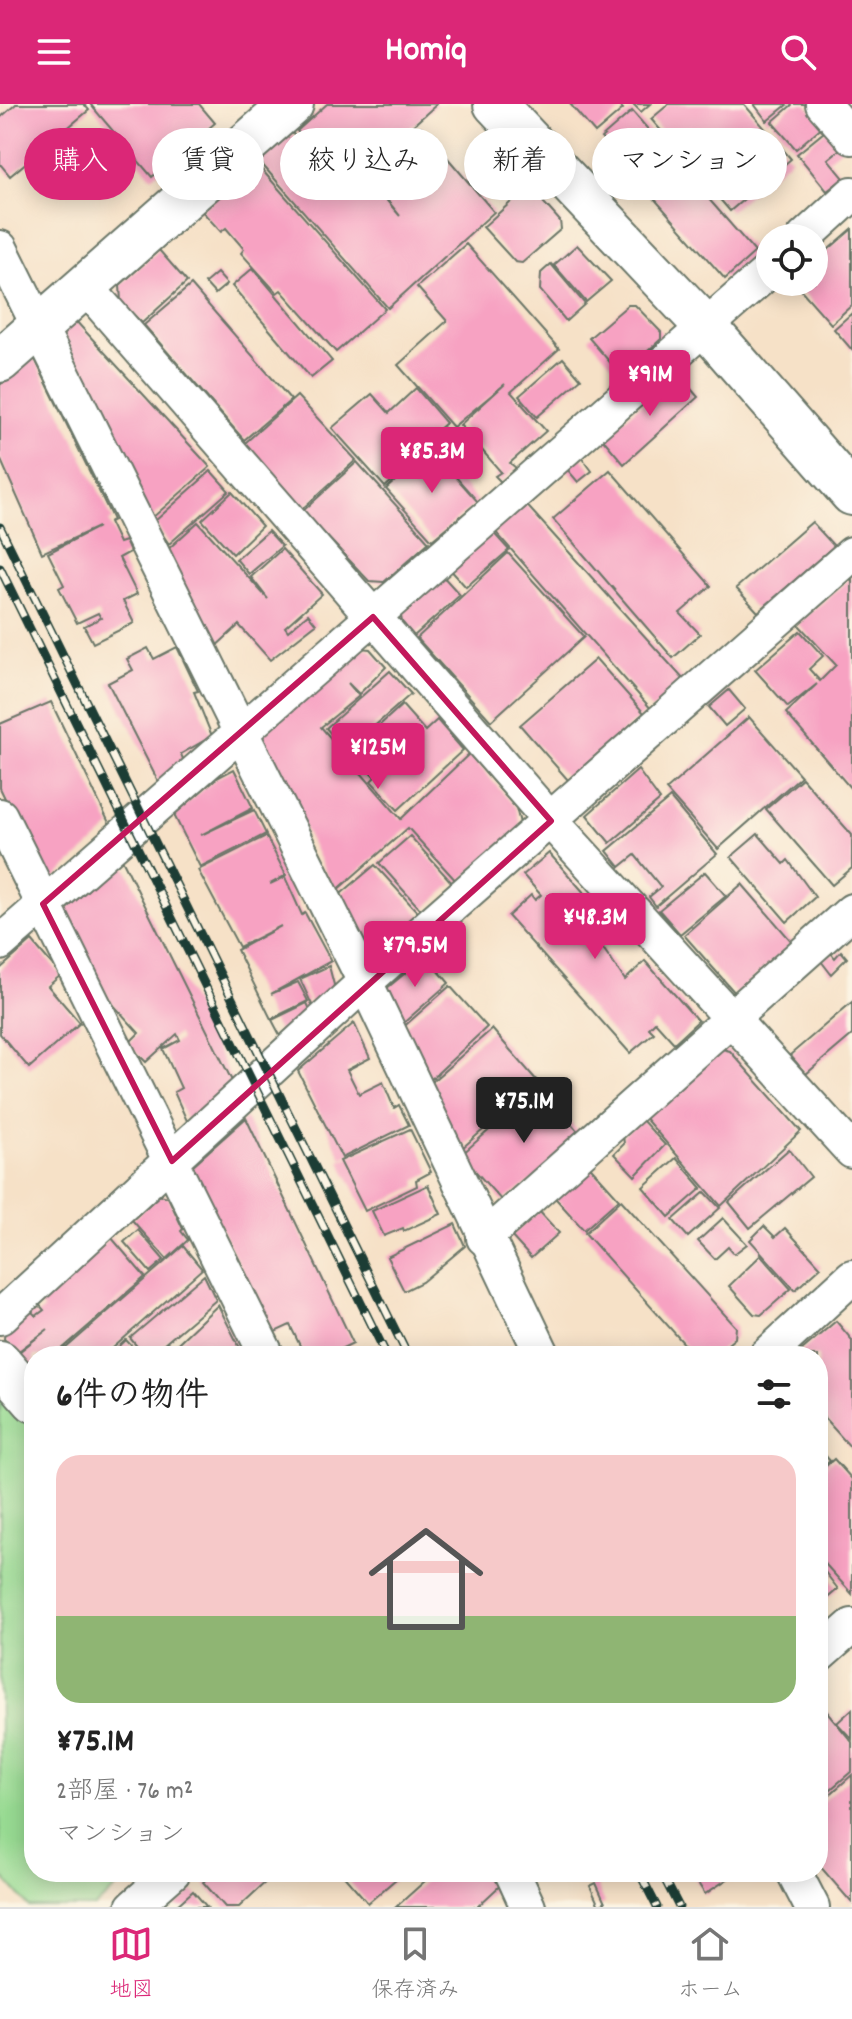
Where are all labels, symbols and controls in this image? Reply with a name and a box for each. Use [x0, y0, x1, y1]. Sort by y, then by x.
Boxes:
text: Homiq [385, 26, 467, 78]
icon: menu [32, 30, 76, 74]
icon: search [776, 30, 820, 74]
chip: 購入 [24, 128, 136, 200]
chip: 賃貸 [152, 128, 264, 200]
chip: 絞り込み [280, 128, 448, 200]
chip: 新着 [464, 128, 576, 200]
chip: マンション [592, 128, 787, 200]
map controls [756, 224, 828, 296]
button: locate [756, 224, 828, 296]
pin: ¥91M [603, 350, 697, 418]
text: ¥91M [627, 357, 673, 394]
pin: ¥85.3M [367, 427, 497, 495]
text: ¥85.3M [399, 434, 465, 471]
pin: ¥125M [322, 723, 434, 791]
text: ¥125M [350, 730, 406, 767]
pin: ¥48.3M [530, 893, 660, 961]
text: ¥48.3M [563, 900, 627, 937]
pin: ¥79.5M [350, 921, 480, 989]
text: ¥79.5M [382, 928, 448, 965]
pin: ¥75.1M [459, 1077, 589, 1145]
text: ¥75.1M [494, 1084, 554, 1121]
icon: filters [752, 1372, 796, 1416]
text: 6件の物件 [56, 1374, 209, 1423]
icon: home [354, 1507, 498, 1651]
text: ¥75.1M [56, 1719, 134, 1768]
text: 2部屋 · 76 m² [56, 1774, 193, 1811]
text: マンション [56, 1817, 185, 1854]
tab: 地図 [109, 1922, 153, 2007]
tab: 保存済み [371, 1922, 459, 2007]
tab: ホーム [678, 1922, 743, 2007]

